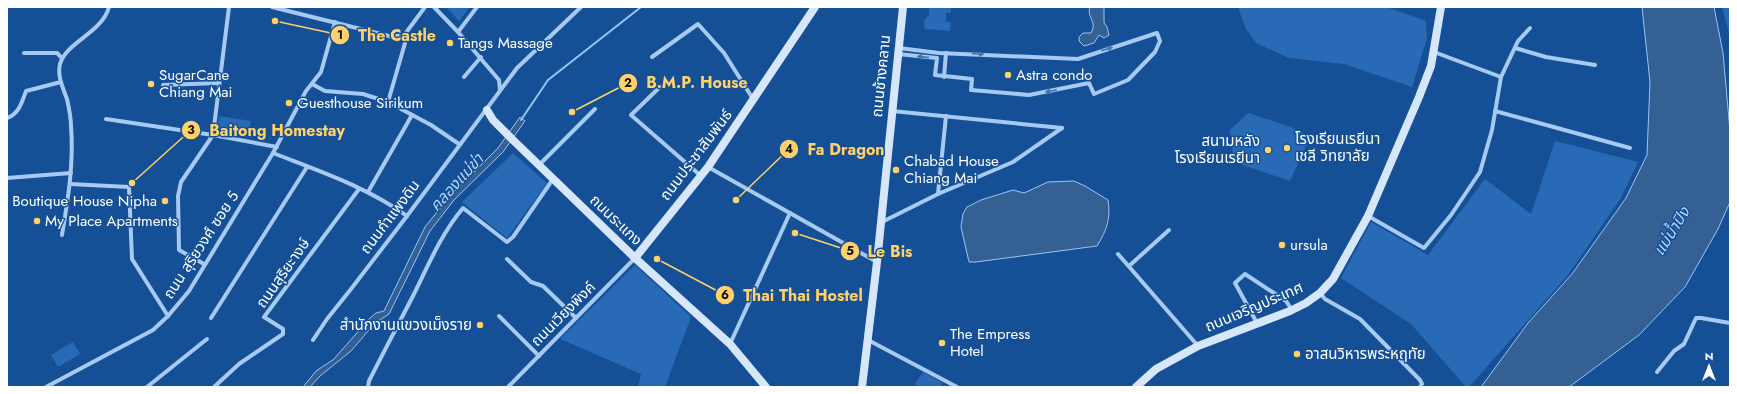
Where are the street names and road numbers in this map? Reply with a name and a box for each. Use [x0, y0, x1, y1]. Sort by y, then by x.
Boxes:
street label: ถนนช้างคลาน [866, 34, 896, 118]
street label: ถนนประชาสัมพันธ์ [654, 105, 738, 205]
street label: ถนนกำแพงดิน [355, 175, 425, 259]
street label: ถนน สุริยวงศ์ ซอย 5 [158, 187, 244, 303]
street label: ถนนระแกง [585, 189, 647, 251]
street label: ถนนสุริยะางษ์ [251, 233, 315, 313]
street label: ถนนเจริญประเทศ [1201, 276, 1307, 338]
street label: ถนนเวียงพิงค์ [526, 277, 600, 351]

